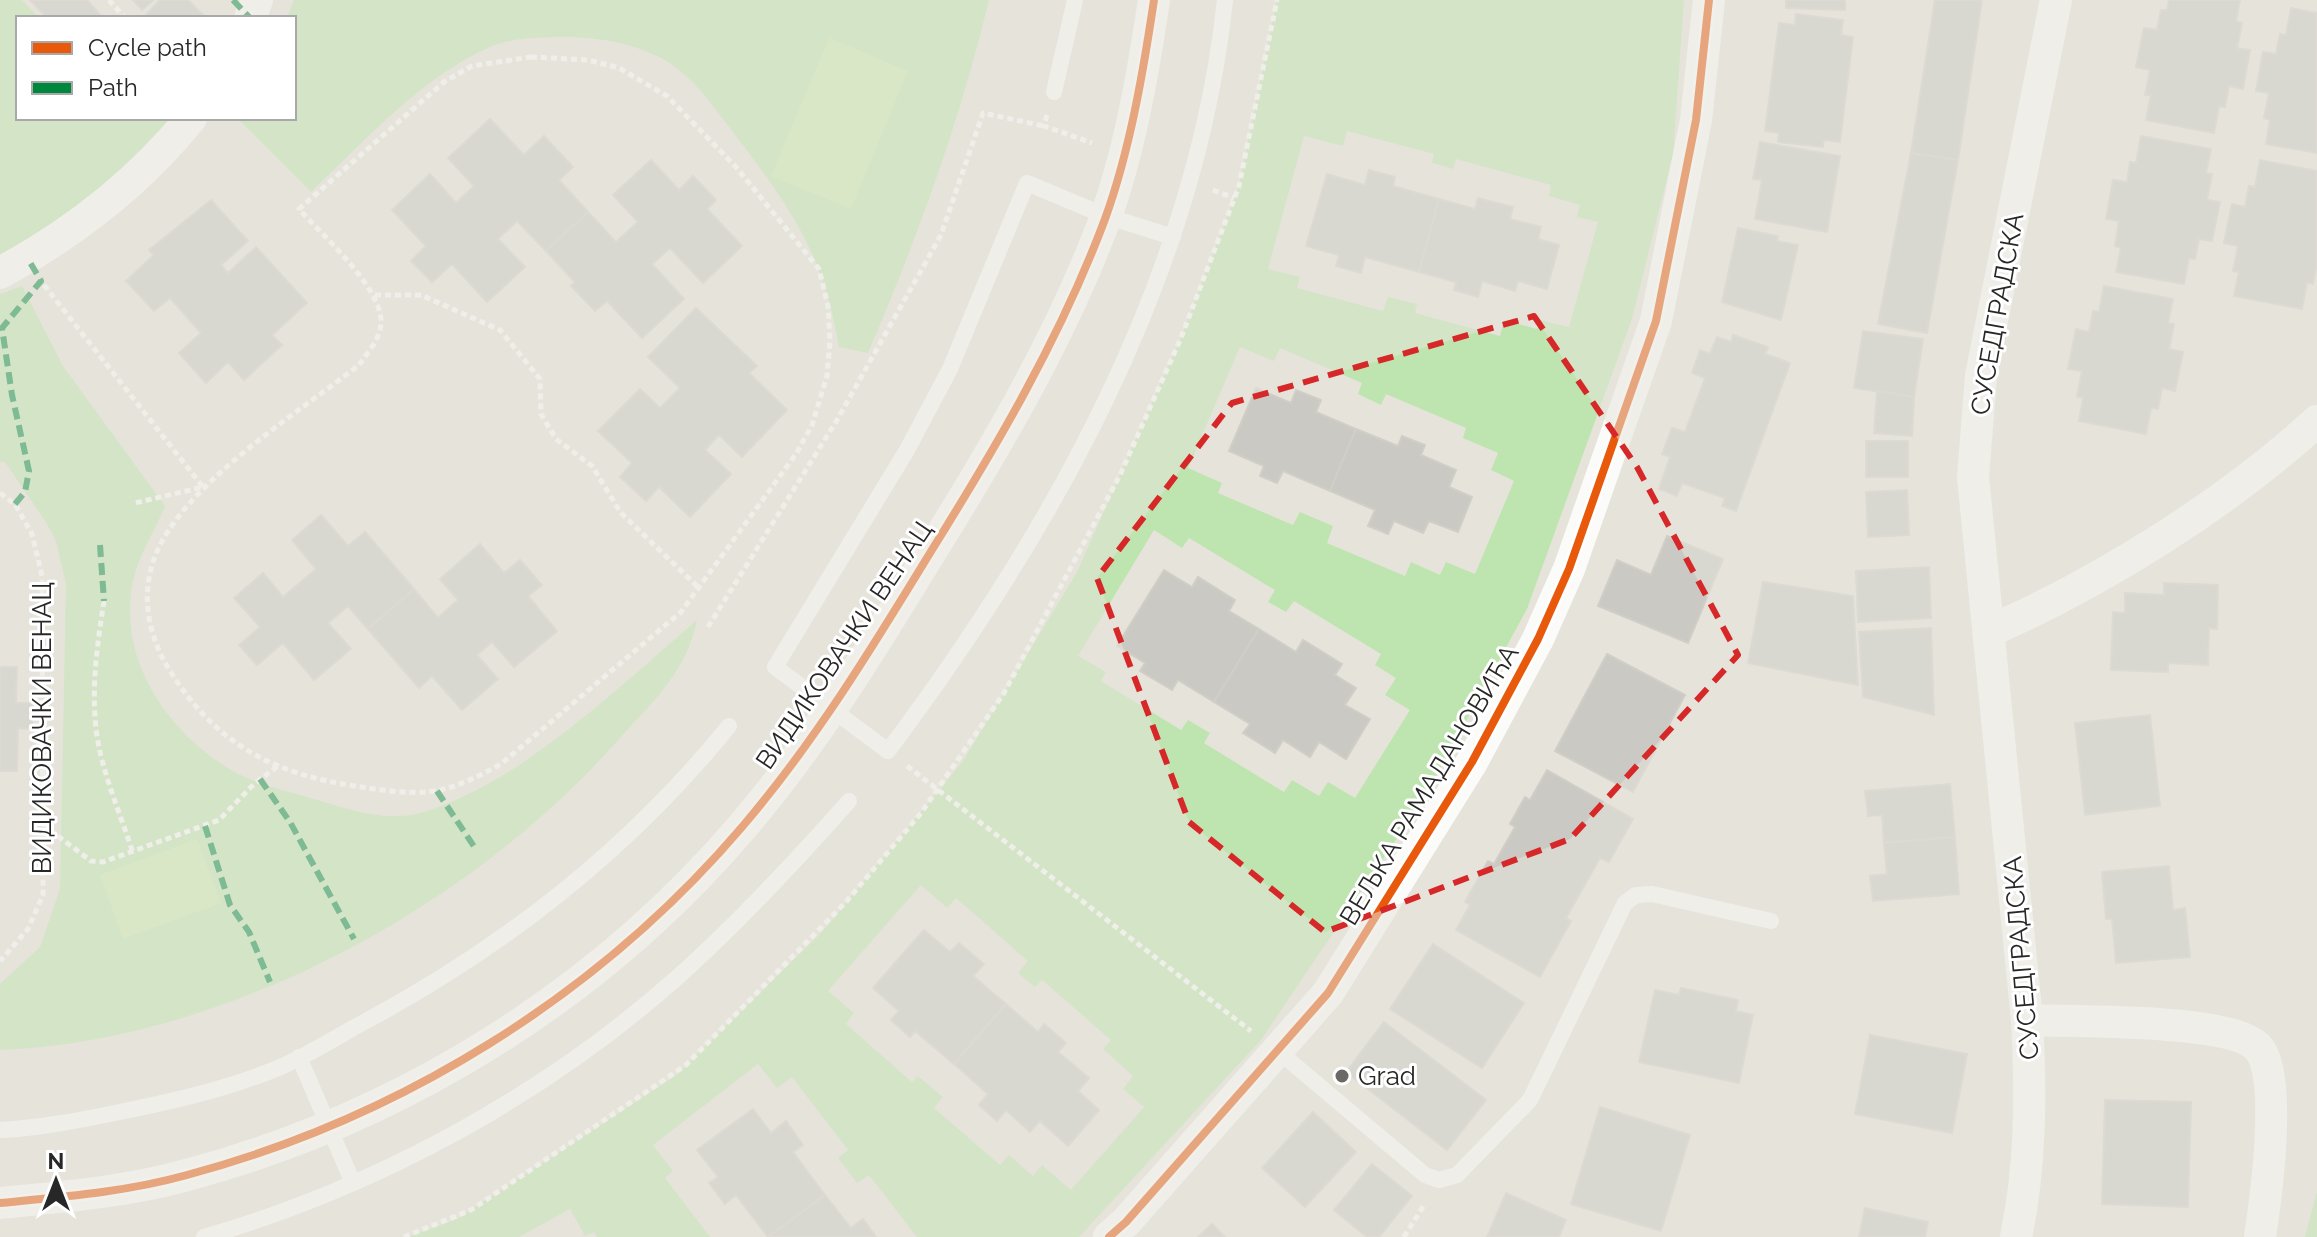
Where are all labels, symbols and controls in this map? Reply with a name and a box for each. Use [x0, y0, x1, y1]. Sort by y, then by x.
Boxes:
legend [16, 16, 296, 120]
text: Cycle path [88, 33, 207, 62]
text: Path [88, 73, 138, 102]
street label: СУСЕДГРАДСКА [1964, 210, 2030, 417]
street label: ВИДИКОВАЧКИ ВЕНАЦ [750, 515, 938, 775]
street label: ВИДИКОВАЧКИ ВЕНАЦ [27, 582, 57, 874]
street label: ВЕЉКА РАМАДАНОВИЋА [1333, 639, 1525, 930]
street label: СУСЕДГРАДСКА [1997, 855, 2045, 1061]
place label: Grad [1358, 1061, 1416, 1091]
marker: Grad [1333, 1067, 1351, 1085]
north arrow [16, 1141, 96, 1221]
text: N [48, 1148, 64, 1174]

